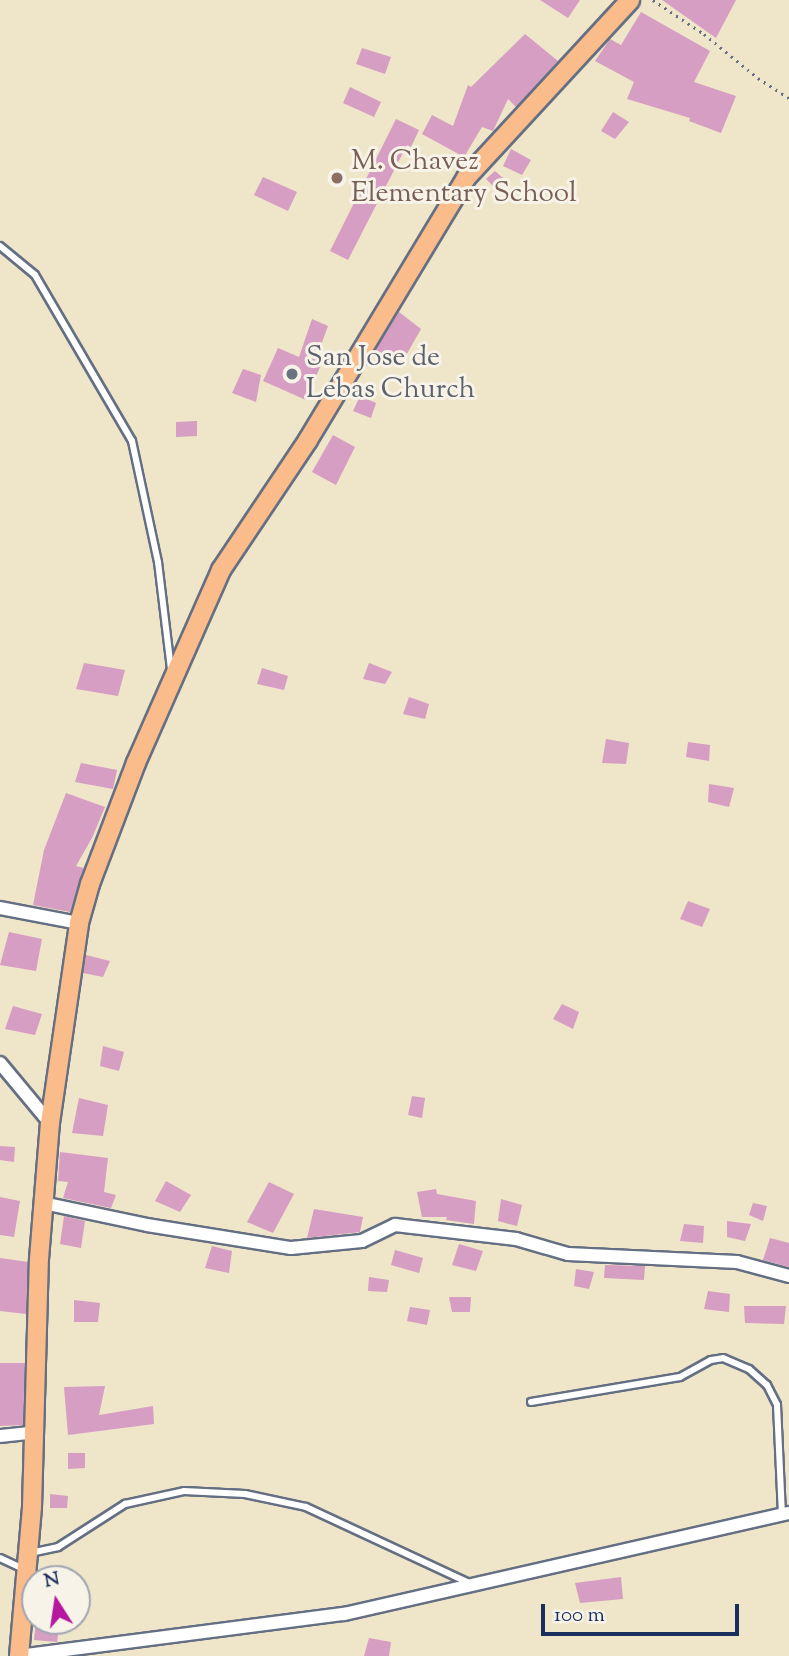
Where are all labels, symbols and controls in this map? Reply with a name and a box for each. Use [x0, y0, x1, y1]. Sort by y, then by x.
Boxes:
place label: M. Chavez Elementary School [351, 145, 577, 211]
marker: M. Chavez Elementary School [329, 170, 345, 186]
place label: San Jose de Lebas Church [306, 341, 475, 407]
marker: San Jose de Lebas Church [284, 366, 300, 382]
north arrow [21, 1565, 91, 1635]
text: N [42, 1566, 62, 1596]
scale bar [544, 1590, 742, 1634]
text: 100 m [554, 1601, 605, 1631]

